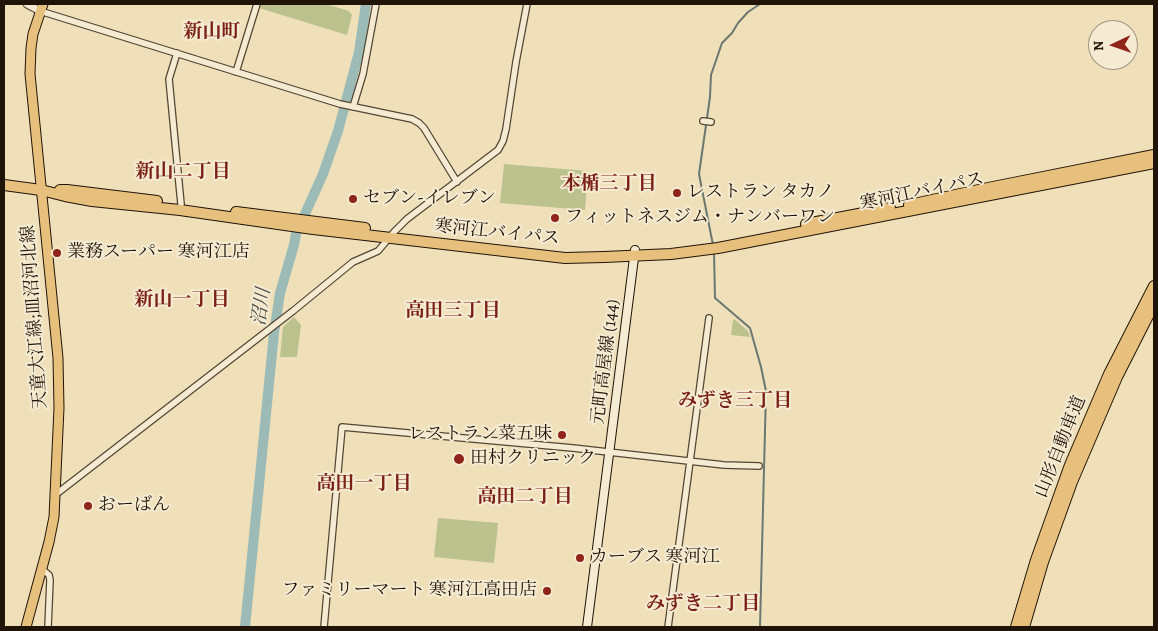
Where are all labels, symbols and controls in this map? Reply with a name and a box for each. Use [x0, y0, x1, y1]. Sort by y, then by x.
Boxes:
north arrow [1088, 20, 1138, 70]
district label: 新山町 [184, 21, 240, 43]
text: N [1089, 40, 1108, 51]
district label: 新山二丁目 [136, 161, 230, 183]
street label: 寒河江バイパス [858, 168, 986, 216]
district label: 本楯三丁目 [562, 173, 656, 195]
place label: レストラン タカノ [687, 182, 835, 204]
marker: レストラン タカノ [671, 187, 683, 199]
place label: セブン-イレブン [363, 188, 496, 210]
marker: セブン-イレブン [347, 193, 359, 205]
place label: フィットネスジム・ナンバーワン [565, 207, 835, 229]
marker: フィットネスジム・ナンバーワン [549, 212, 561, 224]
street label: 寒河江バイパス [433, 216, 561, 250]
street label: 天童大江線;皿沼河北線 [18, 224, 52, 410]
place label: 業務スーパー 寒河江店 [67, 242, 250, 264]
marker: 業務スーパー 寒河江店 [51, 247, 63, 259]
water label: 沼川 [248, 287, 276, 327]
district label: 新山一丁目 [135, 289, 229, 311]
street label: 元町高屋線 (144) [588, 298, 624, 426]
district label: 高田三丁目 [406, 300, 500, 322]
district label: みずき三丁目 [678, 390, 792, 412]
street label: 山形自動車道 [1031, 393, 1091, 501]
place label: レストラン菜五味 [408, 424, 552, 446]
marker: レストラン菜五味 [556, 429, 568, 441]
place label: 田村クリニック [470, 448, 596, 470]
marker: 田村クリニック [452, 452, 466, 466]
district label: 高田一丁目 [317, 473, 411, 495]
district label: 高田二丁目 [478, 486, 572, 508]
place label: おーばん [98, 495, 170, 517]
marker: おーばん [82, 500, 94, 512]
place label: カーブス 寒河江 [590, 547, 720, 569]
marker: カーブス 寒河江 [574, 552, 586, 564]
place label: ファミリーマート 寒河江高田店 [281, 580, 537, 602]
marker: ファミリーマート 寒河江高田店 [541, 585, 553, 597]
district label: みずき二丁目 [646, 593, 760, 615]

